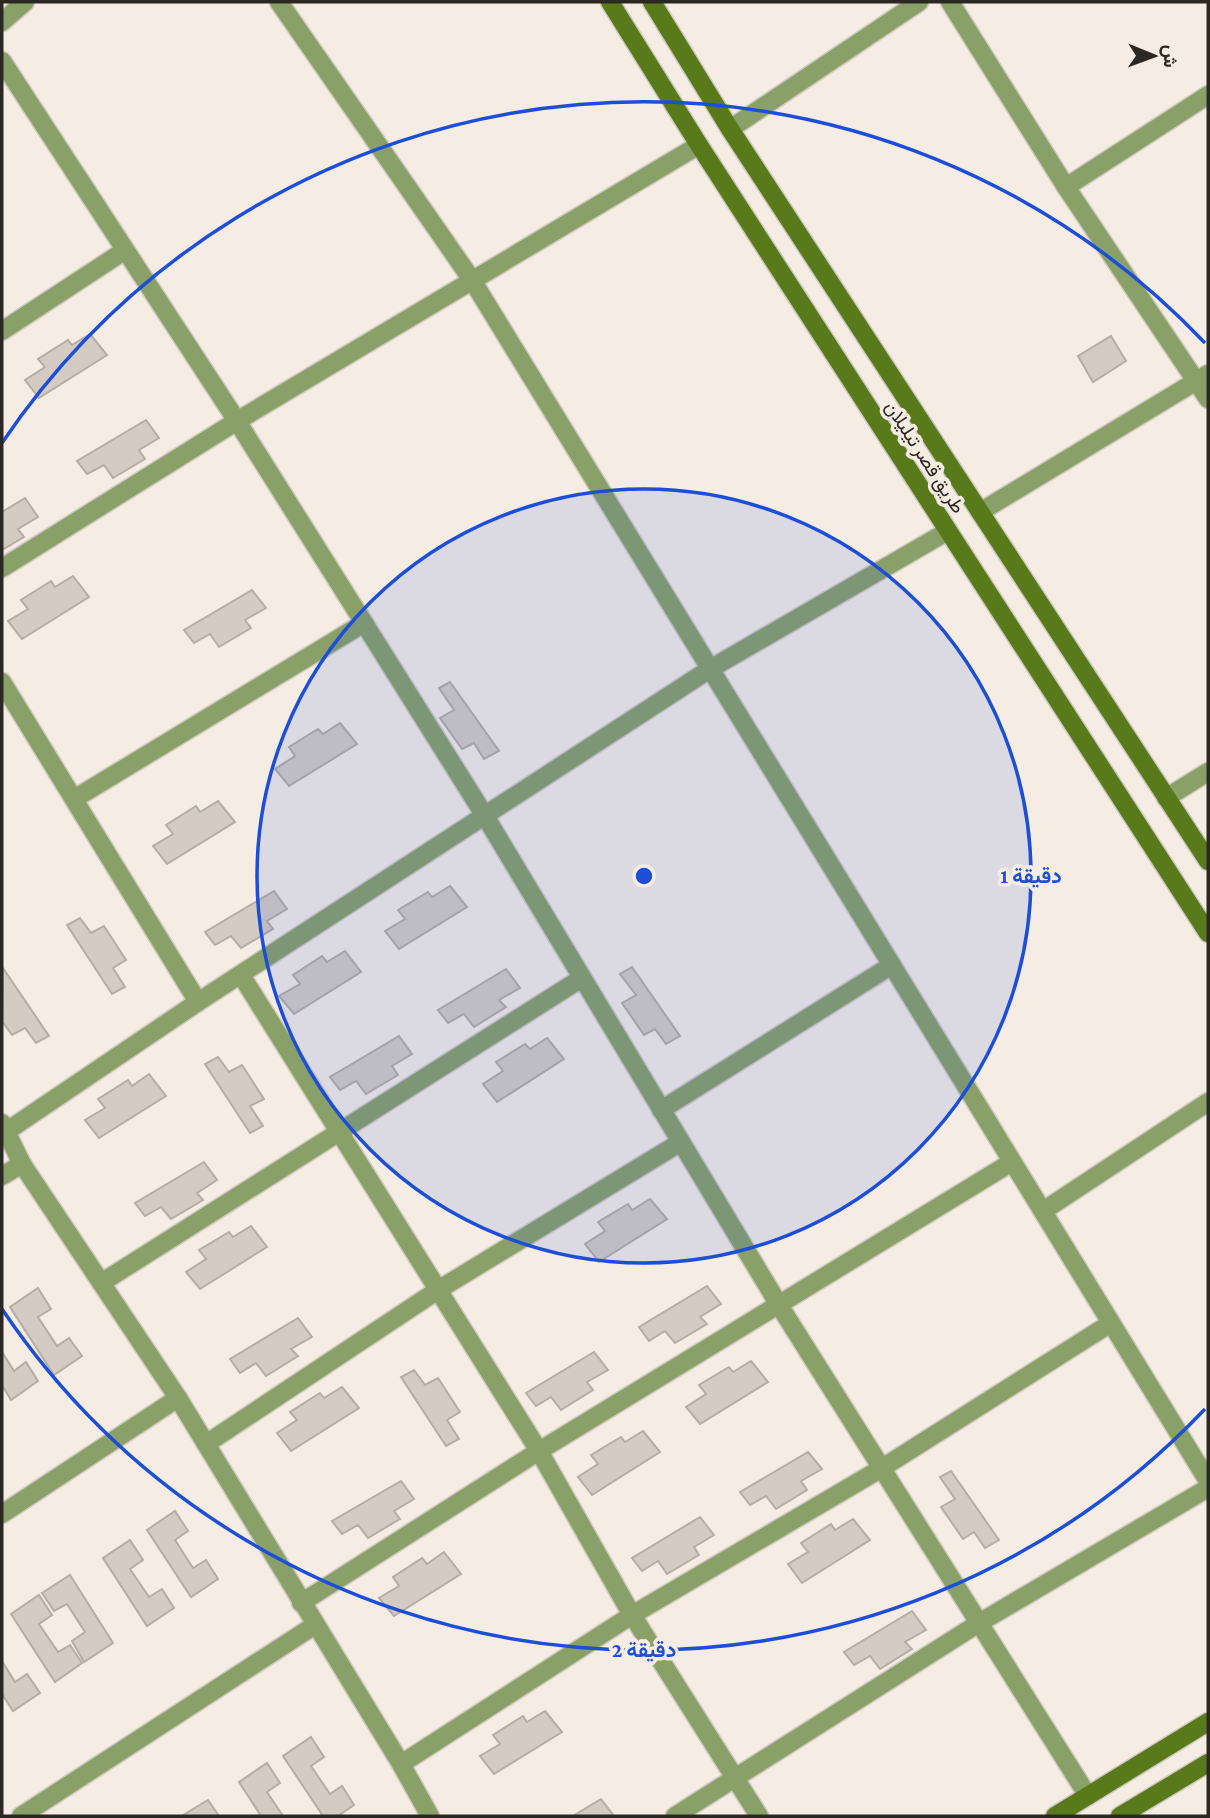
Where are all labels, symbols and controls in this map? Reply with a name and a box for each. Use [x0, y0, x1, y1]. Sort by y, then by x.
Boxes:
north arrow [1119, 21, 1189, 91]
text: ش [1159, 45, 1181, 68]
street label: طريق قصر تيليلان [880, 397, 969, 518]
centre of rings [632, 864, 656, 888]
text: 1 دقيقة [1000, 864, 1062, 888]
text: 2 دقيقة [612, 1638, 676, 1662]

